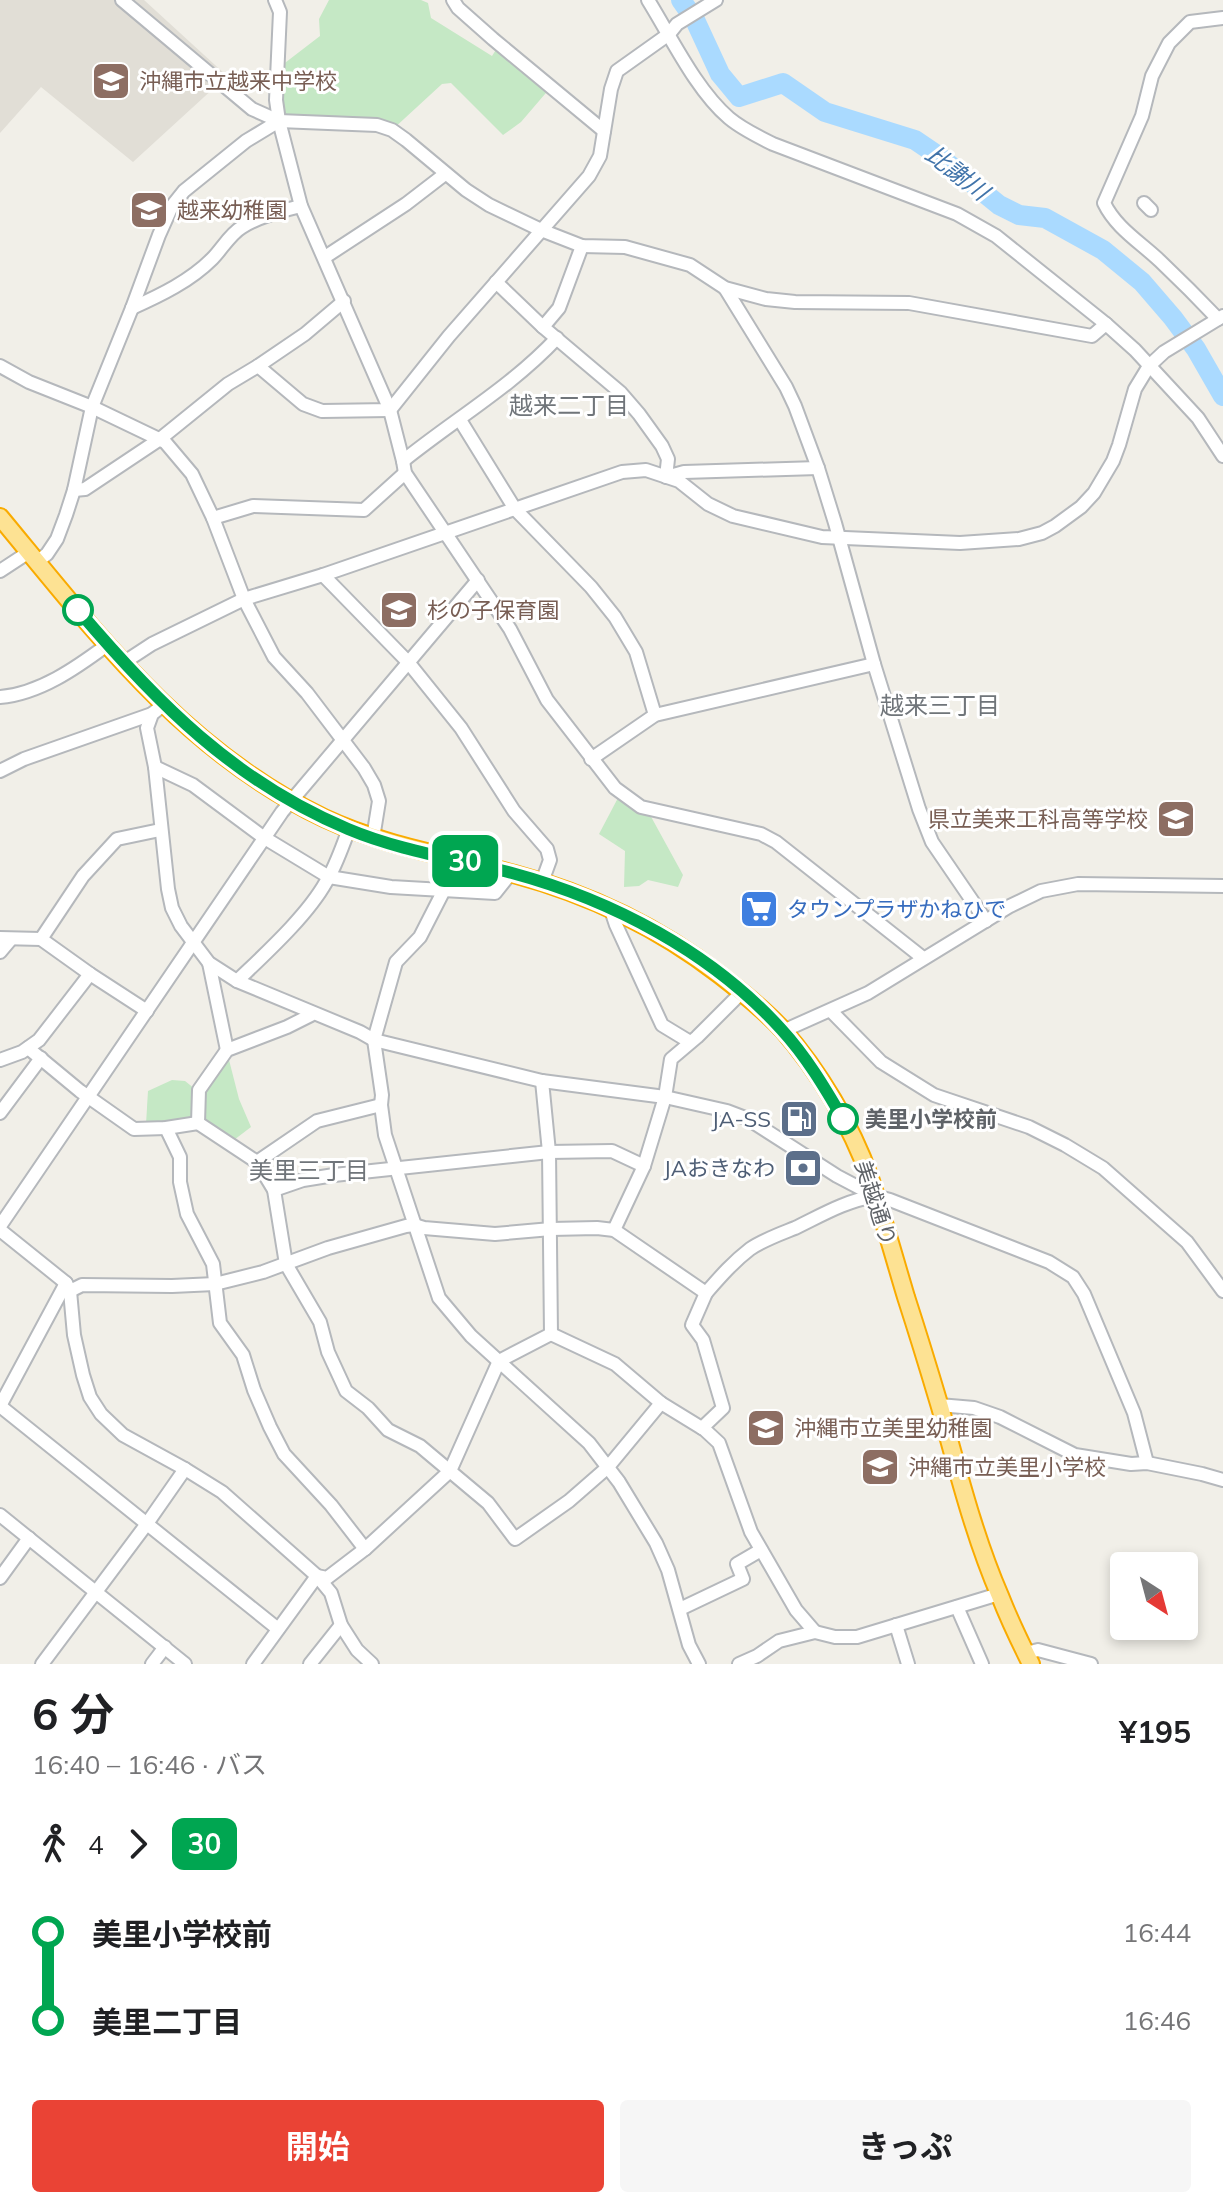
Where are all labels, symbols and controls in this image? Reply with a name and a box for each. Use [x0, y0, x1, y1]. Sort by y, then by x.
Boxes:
school or university icon: 沖縄市立越来中学校 [90, 60, 132, 102]
place label: 沖縄市立越来中学校 [139, 67, 337, 95]
water label: 比謝川 [920, 138, 998, 208]
school or university icon: 越来幼稚園 [128, 189, 170, 231]
place label: 越来幼稚園 [177, 196, 287, 224]
district label: 越来二丁目 [509, 390, 629, 420]
school or university icon: 杉の子保育園 [378, 589, 420, 631]
unlabelled marker [63, 595, 93, 625]
place label: 杉の子保育園 [427, 596, 559, 624]
district label: 越来三丁目 [880, 690, 1000, 720]
school or university icon: 県立美来工科高等学校 [1155, 798, 1197, 840]
place label: 県立美来工科高等学校 [928, 805, 1148, 833]
line badge: 30 [429, 835, 501, 887]
text: 30 [448, 843, 482, 878]
supermarket icon: タウンプラザかねひで [738, 888, 780, 930]
place label: タウンプラザかねひで [787, 895, 1006, 923]
fuel station icon: JA-SS [778, 1098, 820, 1140]
marker: 美里小学校前 [828, 1104, 858, 1134]
place label: JA-SS [712, 1105, 771, 1133]
place label: 美里小学校前 [865, 1105, 997, 1133]
bank icon: JAおきなわ [782, 1147, 824, 1189]
place label: JAおきなわ [664, 1154, 775, 1182]
district label: 美里三丁目 [249, 1155, 369, 1185]
street label: 美越通り [849, 1157, 903, 1249]
school or university icon: 沖縄市立美里幼稚園 [745, 1407, 787, 1449]
place label: 沖縄市立美里幼稚園 [794, 1414, 992, 1442]
school or university icon: 沖縄市立美里小学校 [859, 1446, 901, 1488]
place label: 沖縄市立美里小学校 [908, 1453, 1106, 1481]
north arrow [1110, 1552, 1198, 1640]
map controls [1110, 1552, 1198, 1640]
text: 6 分 [32, 1686, 114, 1741]
text: ¥195 [1119, 1713, 1191, 1751]
text: 16:40 – 16:46 · バス [32, 1748, 267, 1781]
icon: walk [32, 1822, 76, 1866]
icon: forward [116, 1822, 160, 1866]
text: 30 [188, 1826, 221, 1861]
text: 4 [88, 1828, 104, 1861]
text: 美里小学校前 [92, 1915, 272, 1953]
text: 16:44 [1123, 1916, 1191, 1949]
text: 美里二丁目 [92, 2003, 242, 2041]
text: 16:46 [1123, 2004, 1191, 2037]
button: 開始 [32, 2100, 604, 2192]
button: きっぷ [620, 2100, 1191, 2192]

